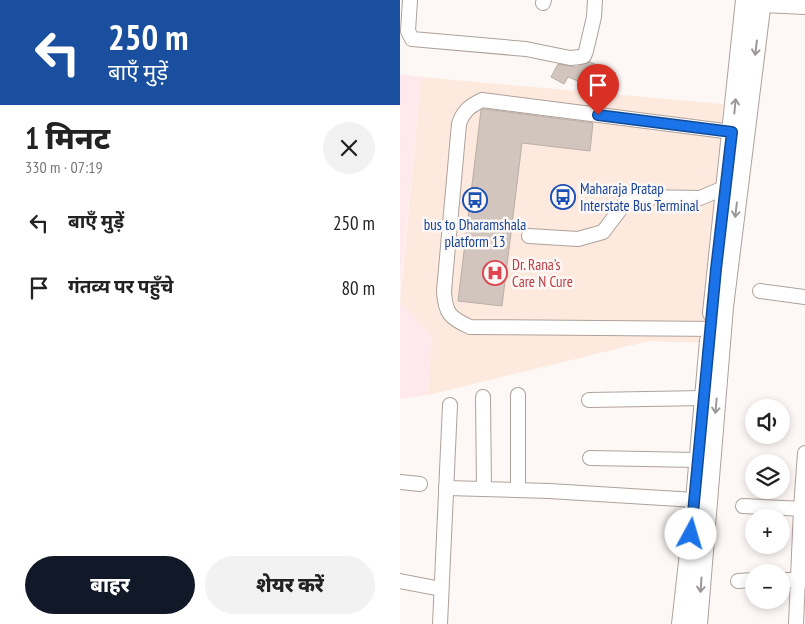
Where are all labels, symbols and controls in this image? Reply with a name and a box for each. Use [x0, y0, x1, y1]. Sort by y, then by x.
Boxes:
text: 250 m [108, 14, 189, 60]
icon: left [25, 20, 90, 85]
one-way arrow [751, 40, 761, 56]
text: बाएँ मुड़ें [108, 58, 168, 86]
pin [577, 64, 619, 115]
icon: arrive [584, 71, 612, 99]
one-way arrow [730, 98, 739, 114]
text: 1 मिनट [25, 118, 110, 157]
button: close [323, 122, 375, 174]
text: 330 m · 07:19 [25, 157, 103, 177]
place label: Maharaja Pratap Interstate Bus Terminal [580, 179, 699, 215]
bus stop icon: Maharaja Pratap Interstate Bus Terminal [550, 184, 576, 210]
bus stop icon: bus to Dharamshala platform 13 [462, 187, 488, 213]
one-way arrow [731, 201, 741, 217]
icon: left [25, 209, 53, 237]
text: बाएँ मुड़ें [68, 209, 124, 233]
text: 250 m [333, 211, 375, 235]
place label: bus to Dharamshala platform 13 [424, 215, 526, 251]
place label: Dr. Rana's Care N Cure [512, 255, 573, 291]
hospital icon: Dr. Rana's Care N Cure [482, 260, 508, 286]
icon: arrive [25, 274, 53, 302]
text: गंतव्य पर पहुँचे [68, 274, 173, 298]
text: 80 m [342, 276, 375, 300]
one-way arrow [711, 398, 720, 414]
map controls [745, 399, 790, 609]
button: sound [745, 399, 790, 444]
button: layers [745, 454, 790, 499]
position arrow [664, 507, 716, 559]
button: + [745, 509, 790, 554]
button: बाहर [25, 556, 195, 614]
button: शेयर करें [205, 556, 375, 614]
button: − [745, 564, 790, 609]
one-way arrow [696, 577, 705, 593]

